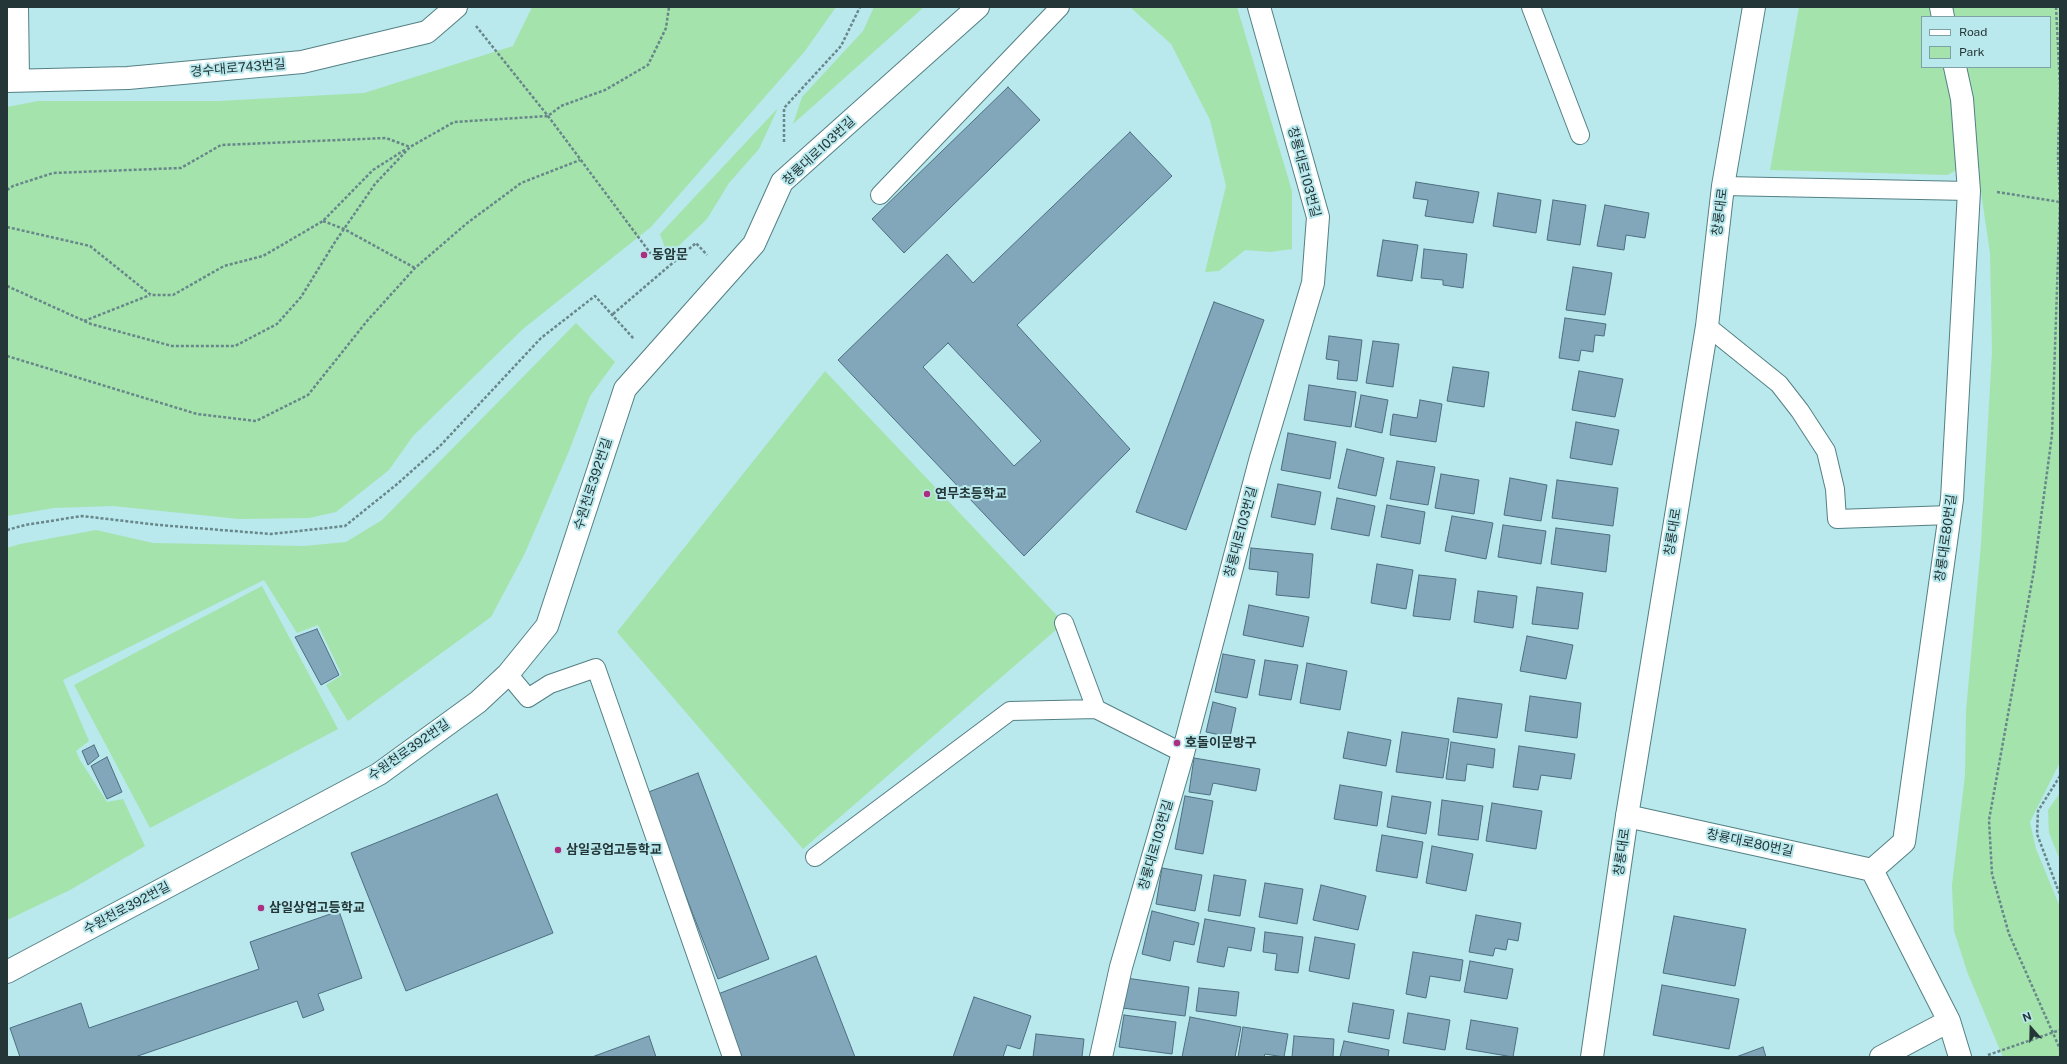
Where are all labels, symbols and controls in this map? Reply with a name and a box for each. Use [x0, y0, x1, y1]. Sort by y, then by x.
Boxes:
legend [1921, 16, 2051, 68]
text: Road [1959, 25, 1987, 39]
text: Park [1959, 45, 1985, 59]
street label: 경수대로743번길 [190, 56, 286, 80]
street label: 창룡대로103번길 [780, 114, 858, 188]
street label: 창룡대로103번길 [1284, 125, 1324, 219]
street label: 창룡대로 [1709, 187, 1731, 237]
place label: 동암문 [652, 247, 688, 263]
marker: 동암문 [639, 250, 649, 260]
street label: 수원천로392번길 [571, 436, 615, 532]
street label: 창룡대로103번길 [1221, 485, 1261, 579]
place label: 연무초등학교 [935, 486, 1007, 502]
marker: 연무초등학교 [922, 489, 932, 499]
street label: 창룡대로80번길 [1932, 493, 1960, 583]
street label: 창룡대로 [1662, 507, 1684, 557]
street label: 수원천로392번길 [365, 716, 453, 784]
place label: 호돌이문방구 [1185, 735, 1257, 751]
marker: 호돌이문방구 [1172, 738, 1182, 748]
street label: 창룡대로103번길 [1136, 798, 1176, 892]
street label: 창룡대로80번길 [1705, 826, 1795, 860]
street label: 창룡대로 [1611, 827, 1633, 877]
place label: 삼일공업고등학교 [566, 842, 662, 858]
marker: 삼일공업고등학교 [553, 845, 563, 855]
street label: 수원천로392번길 [81, 879, 173, 937]
place label: 삼일상업고등학교 [269, 900, 365, 916]
marker: 삼일상업고등학교 [256, 903, 266, 913]
north arrow [2011, 1008, 2051, 1048]
text: N [2021, 1010, 2033, 1024]

